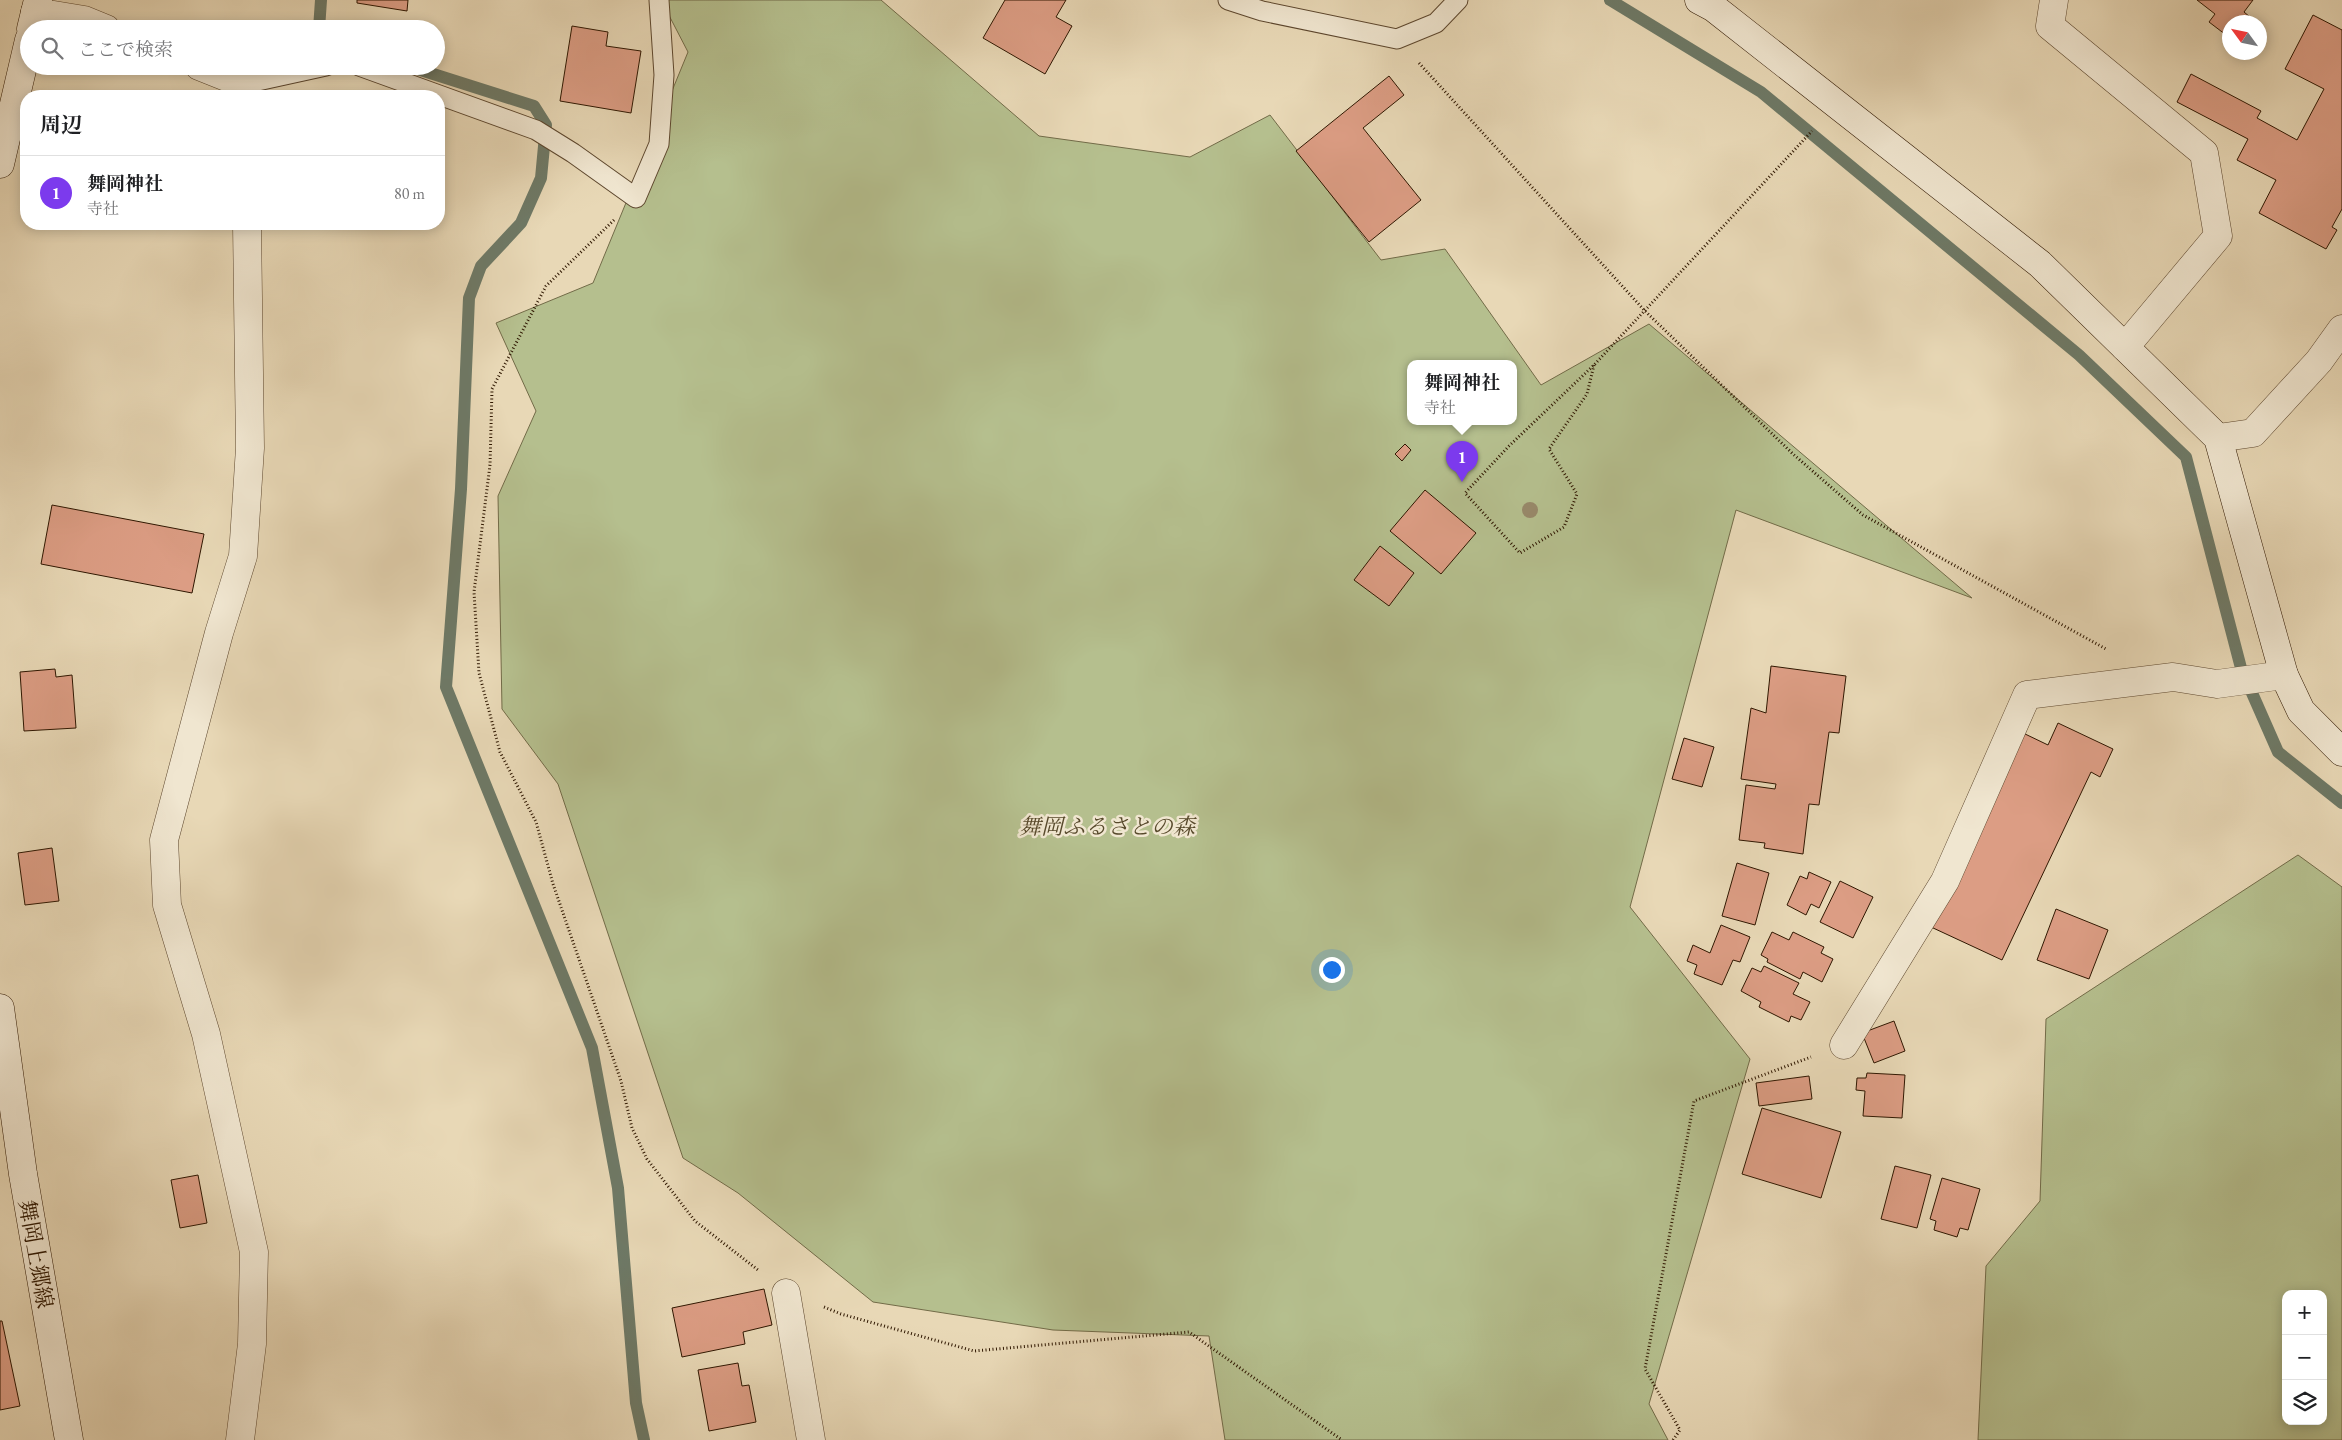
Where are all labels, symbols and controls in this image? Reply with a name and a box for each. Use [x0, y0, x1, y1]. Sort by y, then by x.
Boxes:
north arrow [2222, 15, 2267, 60]
search box [20, 20, 445, 75]
icon: search [38, 34, 66, 62]
text: ここで検索 [78, 37, 173, 62]
text: 周辺 [40, 111, 82, 138]
text: 舞岡神社 [87, 171, 163, 196]
text: 1 [52, 183, 60, 204]
text: 80 m [394, 183, 425, 204]
text: 寺社 [87, 198, 119, 219]
popup [1407, 360, 1517, 425]
text: 舞岡神社 [1424, 370, 1500, 395]
text: 寺社 [1424, 397, 1456, 418]
pin: 1 [1446, 441, 1478, 482]
park label: 舞岡ふるさとの森 [1019, 812, 1197, 841]
your location [1319, 957, 1345, 983]
street label: 舞岡上郷線 [12, 1197, 60, 1311]
map controls [2282, 1290, 2327, 1425]
button: + [2282, 1290, 2327, 1335]
button: − [2282, 1335, 2327, 1380]
button: layers [2282, 1380, 2327, 1425]

